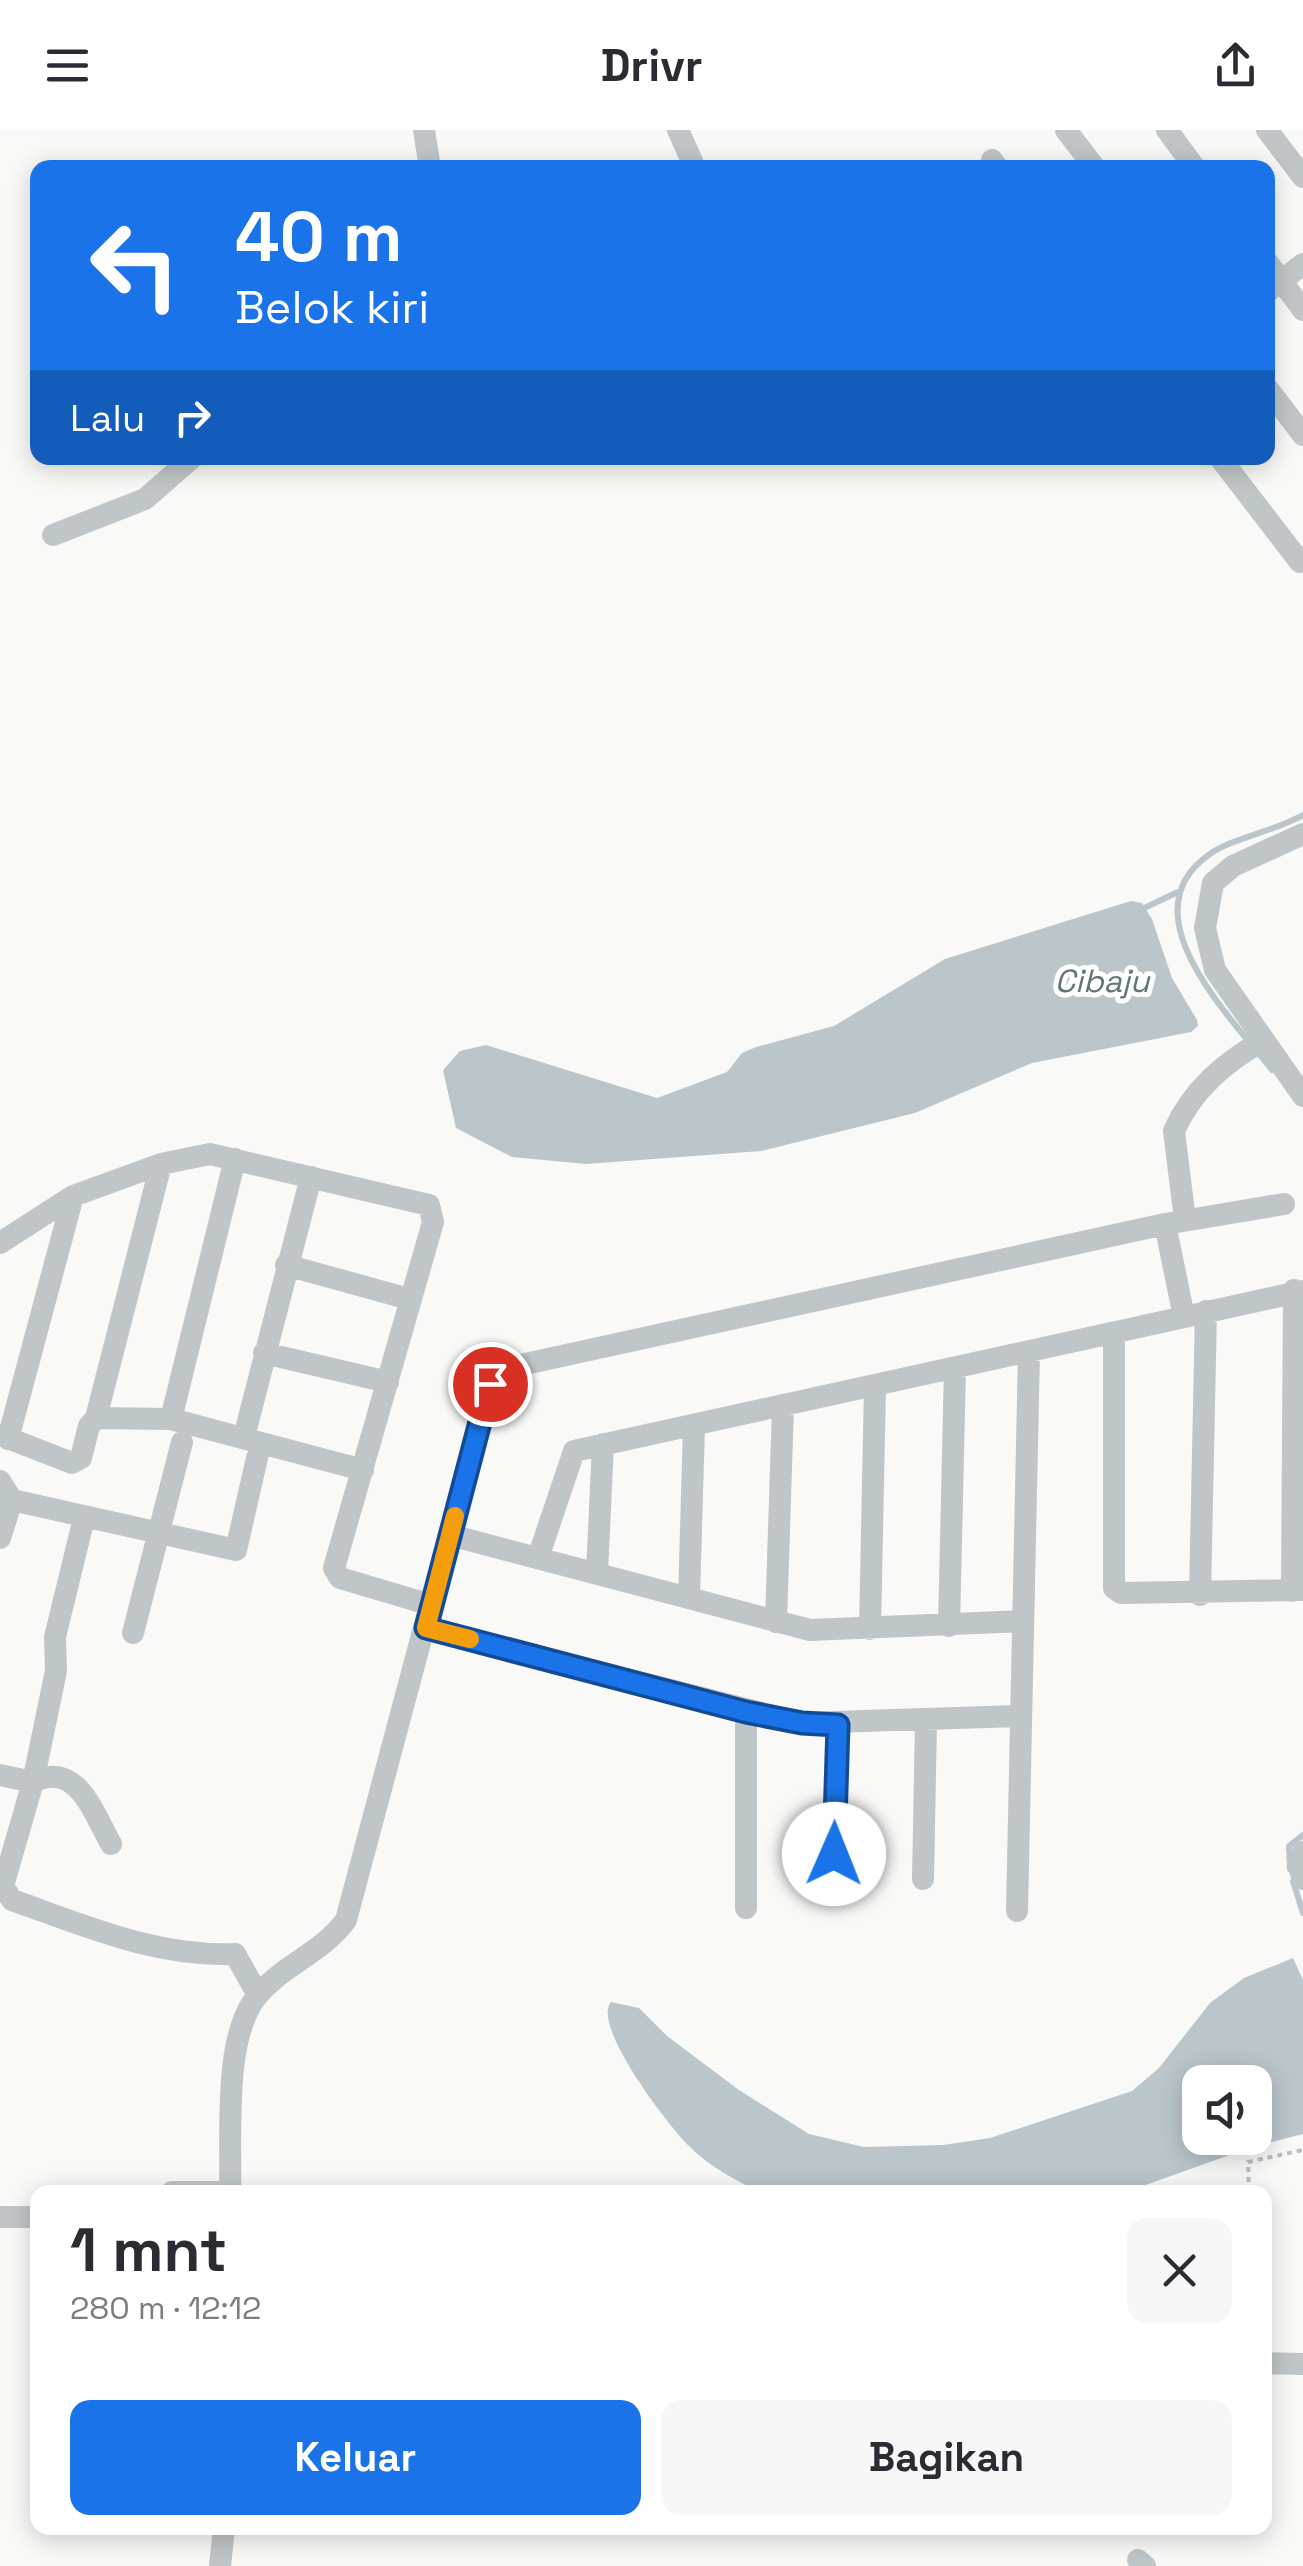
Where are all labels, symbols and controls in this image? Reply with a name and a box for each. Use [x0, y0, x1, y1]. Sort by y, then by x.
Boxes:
text: Drivr [600, 37, 703, 94]
icon: menu [40, 38, 95, 93]
icon: share [1208, 38, 1263, 93]
text: 40 m [235, 192, 402, 281]
icon: left [70, 200, 200, 330]
text: Belok kiri [235, 279, 429, 336]
icon: right [165, 390, 220, 445]
text: Lalu [70, 394, 145, 442]
water label: Cibaju [1055, 961, 1151, 1001]
pin [448, 1342, 533, 1427]
icon: arrive [463, 1357, 518, 1412]
position arrow [782, 1802, 886, 1906]
map controls [1182, 2065, 1272, 2155]
button: sound [1182, 2065, 1272, 2155]
text: 1 mnt [70, 2212, 227, 2289]
button: close [1127, 2218, 1232, 2323]
text: 280 m · 12:12 [70, 2288, 261, 2328]
button: Keluar [70, 2400, 641, 2515]
button: Bagikan [661, 2400, 1232, 2515]

